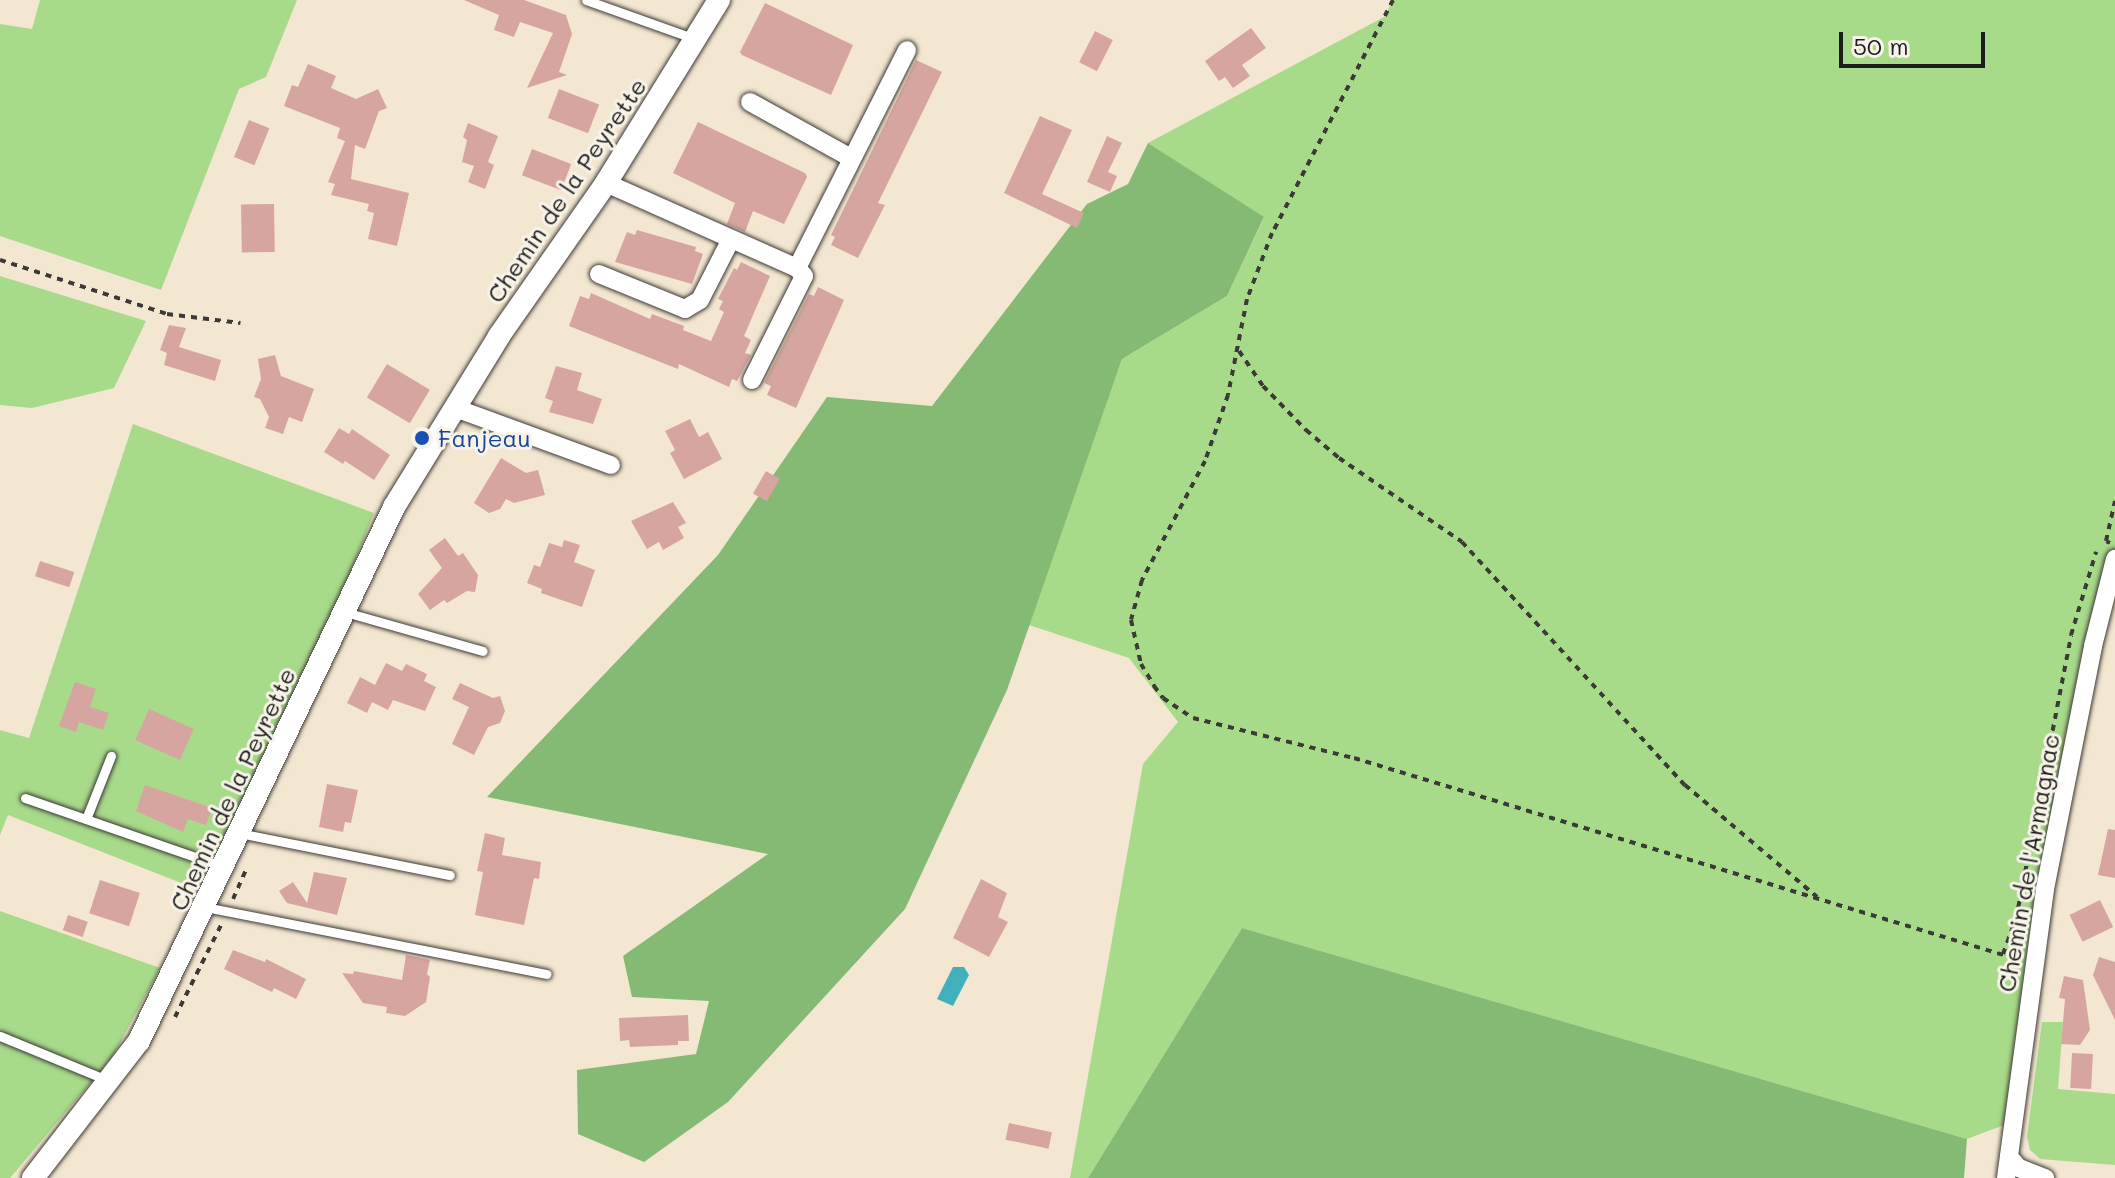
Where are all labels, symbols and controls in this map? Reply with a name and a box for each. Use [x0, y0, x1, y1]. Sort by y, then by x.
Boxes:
scale bar [1843, 16, 1989, 66]
text: 50 m [1853, 30, 1909, 61]
street label: Chemin de la Peyrette [480, 72, 652, 308]
place label: Fanjeau [438, 424, 531, 452]
marker: Fanjeau [413, 429, 431, 447]
street label: Chemin de la Peyrette [163, 663, 301, 915]
street label: Chemin de l'Armagnac [1991, 732, 2065, 994]

